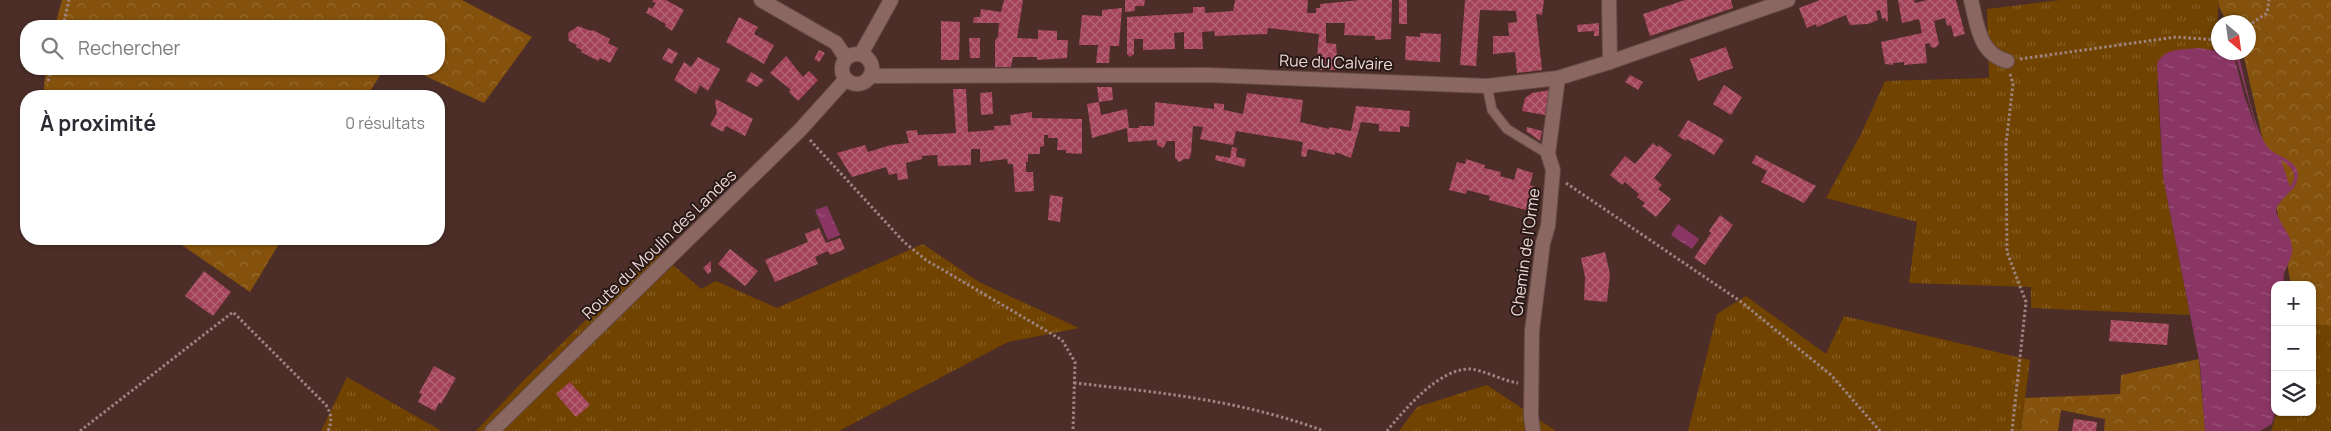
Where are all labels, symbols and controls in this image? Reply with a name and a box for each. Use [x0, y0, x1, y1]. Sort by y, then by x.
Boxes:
north arrow [2211, 15, 2256, 60]
search box [20, 20, 445, 75]
icon: search [38, 34, 66, 62]
text: Rechercher [78, 35, 180, 61]
street label: Rue du Calvaire [1279, 49, 1393, 75]
text: À proximité [40, 109, 156, 137]
text: 0 résultats [345, 112, 425, 134]
street label: Route du Moulin des Landes [577, 164, 741, 324]
street label: Chemin de l'Orme [1505, 187, 1545, 317]
map controls [2271, 281, 2316, 416]
button: + [2271, 281, 2316, 326]
button: − [2271, 326, 2316, 371]
button: layers [2271, 371, 2316, 416]

